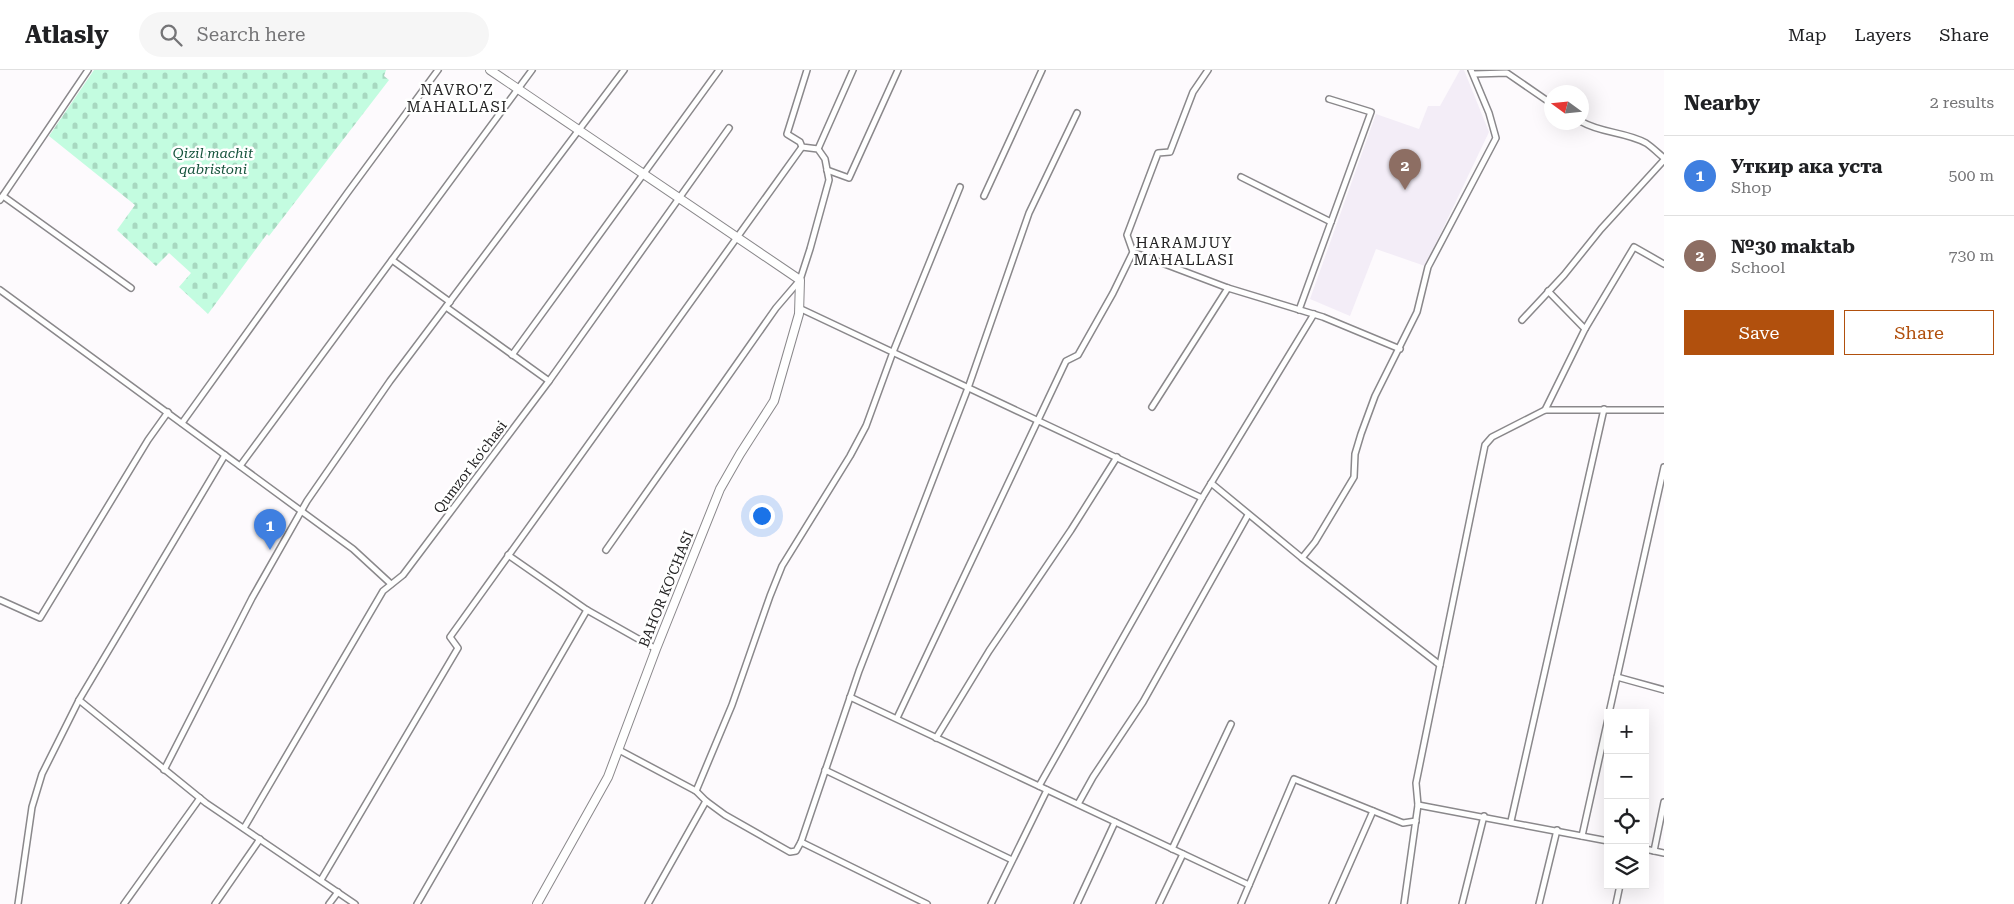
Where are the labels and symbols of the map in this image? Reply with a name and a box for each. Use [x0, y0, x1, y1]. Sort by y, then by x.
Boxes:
district label: NAVRO'Z MAHALLASI [406, 81, 508, 116]
north arrow [1544, 85, 1589, 130]
park label: Qizil machit qabristoni [173, 145, 254, 177]
pin: 2 [1389, 149, 1421, 190]
district label: HARAMJUY MAHALLASI [1133, 234, 1235, 269]
street label: Qumzor ko'chasi [430, 417, 510, 516]
your location [749, 503, 775, 529]
pin: 1 [254, 509, 286, 550]
street label: BAHOR KO'CHASI [635, 529, 697, 649]

